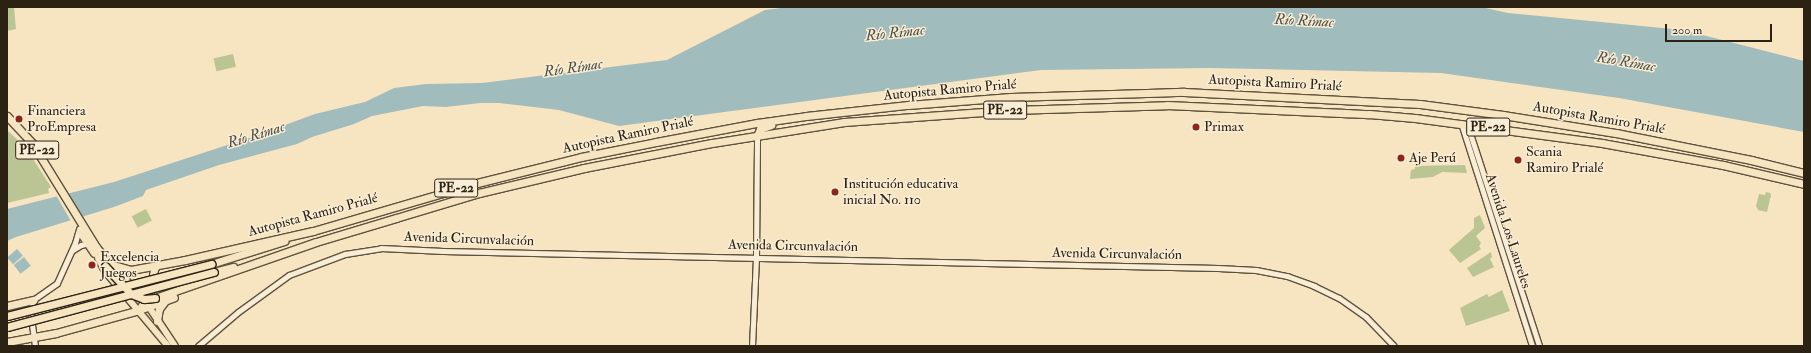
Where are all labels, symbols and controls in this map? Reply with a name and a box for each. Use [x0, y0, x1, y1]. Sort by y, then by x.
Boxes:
water label: Río Rímac [1274, 10, 1334, 32]
scale bar [1667, 16, 1774, 42]
water label: Río Rímac [865, 21, 925, 45]
text: 200 m [1672, 23, 1702, 38]
water label: Río Rímac [1595, 48, 1657, 76]
water label: Río Rímac [542, 55, 604, 81]
street label: Autopista Ramiro Prialé [1208, 71, 1342, 95]
street label: Autopista Ramiro Prialé [883, 76, 1017, 104]
street label: Autopista Ramiro Prialé [1532, 98, 1666, 138]
road number: PE-22 [983, 99, 1027, 121]
place label: Financiera ProEmpresa [27, 103, 96, 136]
street label: Autopista Ramiro Prialé [561, 113, 695, 157]
marker: Financiera ProEmpresa [14, 114, 24, 124]
road number: PE-22 [1466, 116, 1510, 138]
water label: Río Rímac [225, 118, 287, 152]
place label: Primax [1204, 119, 1244, 135]
marker: Primax [1191, 122, 1201, 132]
road number: PE-22 [15, 139, 59, 161]
place label: Scania Ramiro Prialé [1526, 144, 1603, 176]
place label: Aje Perú [1409, 150, 1456, 166]
marker: Aje Perú [1396, 153, 1406, 163]
marker: Scania Ramiro Prialé [1513, 155, 1523, 165]
street label: Avenida Los Laureles [1481, 171, 1535, 291]
place label: Institución educativa inicial No. 110 [843, 176, 958, 208]
road number: PE-22 [434, 177, 478, 199]
marker: Institución educativa inicial No. 110 [830, 187, 840, 197]
street label: Autopista Ramiro Prialé [246, 190, 380, 240]
street label: Avenida Circunvalación [404, 228, 534, 250]
street label: Avenida Circunvalación [728, 236, 858, 256]
street label: Avenida Circunvalación [1052, 244, 1182, 264]
place label: Excelencia Juegos [100, 249, 159, 282]
marker: Excelencia Juegos [87, 260, 97, 270]

